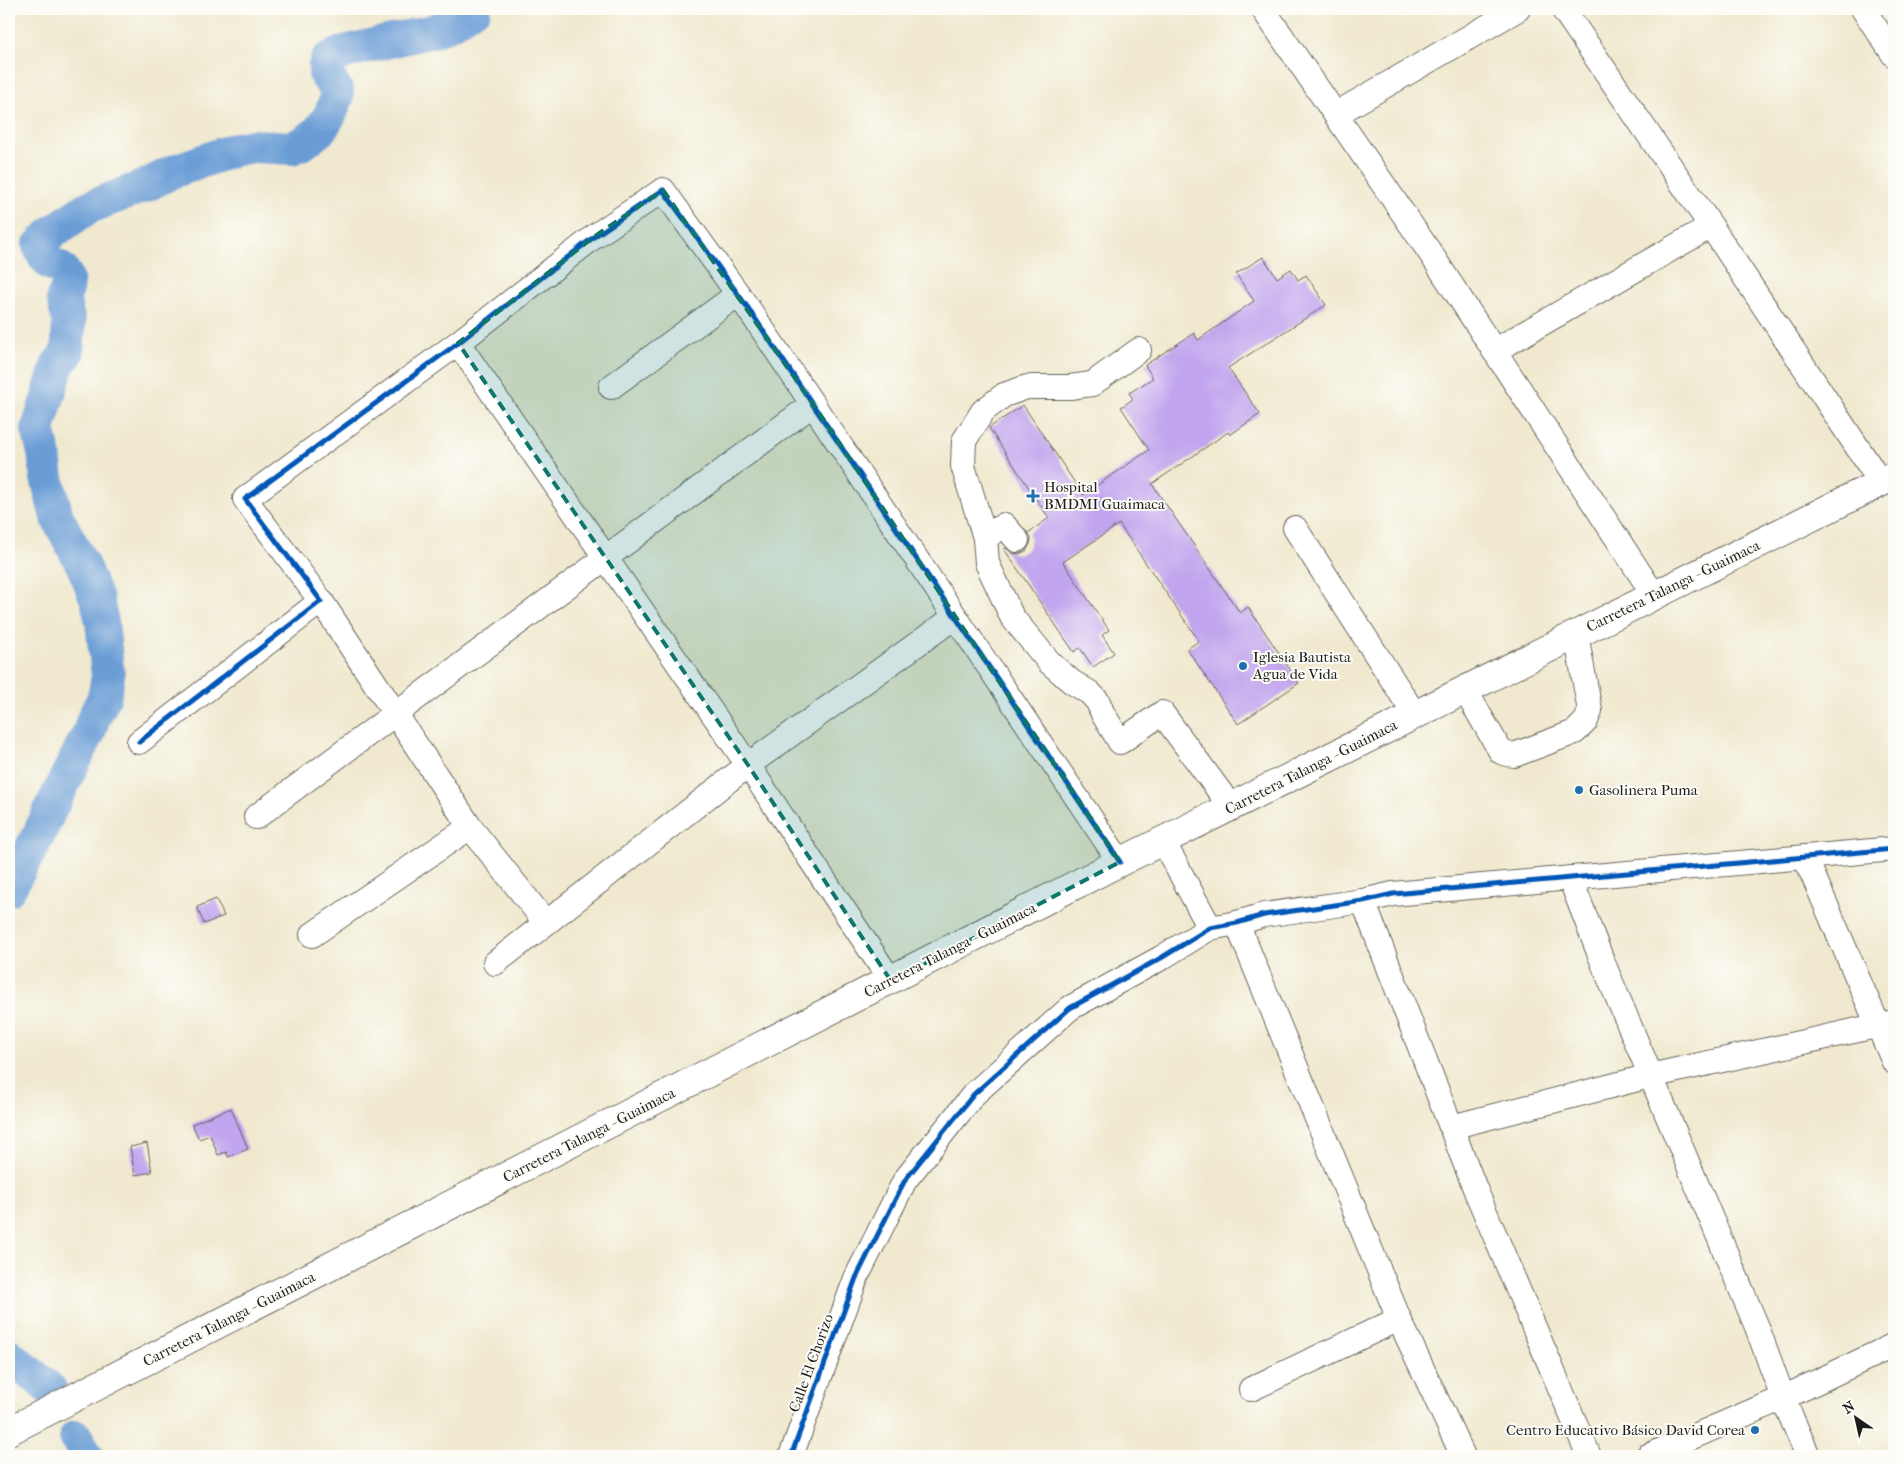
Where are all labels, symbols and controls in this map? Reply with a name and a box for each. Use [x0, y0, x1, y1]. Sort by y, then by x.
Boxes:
place label: Hospital BMDMI Guaimaca [1044, 478, 1166, 513]
marker: Hospital BMDMI Guaimaca [1026, 489, 1040, 503]
street label: Carretera Talanga - Guaimaca [1583, 536, 1764, 636]
place label: Iglesia Bautista Agua de Vida [1252, 648, 1352, 683]
marker: Iglesia Bautista Agua de Vida [1237, 660, 1249, 672]
street label: Carretera Talanga - Guaimaca [1222, 715, 1401, 818]
place label: Gasolinera Puma [1589, 781, 1699, 799]
marker: Gasolinera Puma [1573, 784, 1585, 796]
street label: Carretera Talanga - Guaimaca [861, 898, 1040, 1001]
street label: Carretera Talanga - Guaimaca [500, 1083, 679, 1186]
street label: Carretera Talanga - Guaimaca [140, 1267, 319, 1370]
street label: Calle El Chorizo [785, 1311, 837, 1415]
north arrow [1830, 1392, 1880, 1442]
text: N [1840, 1397, 1858, 1418]
place label: Centro Educativo Básico David Corea [1506, 1421, 1746, 1439]
marker: Centro Educativo Básico David Corea [1749, 1424, 1761, 1436]

